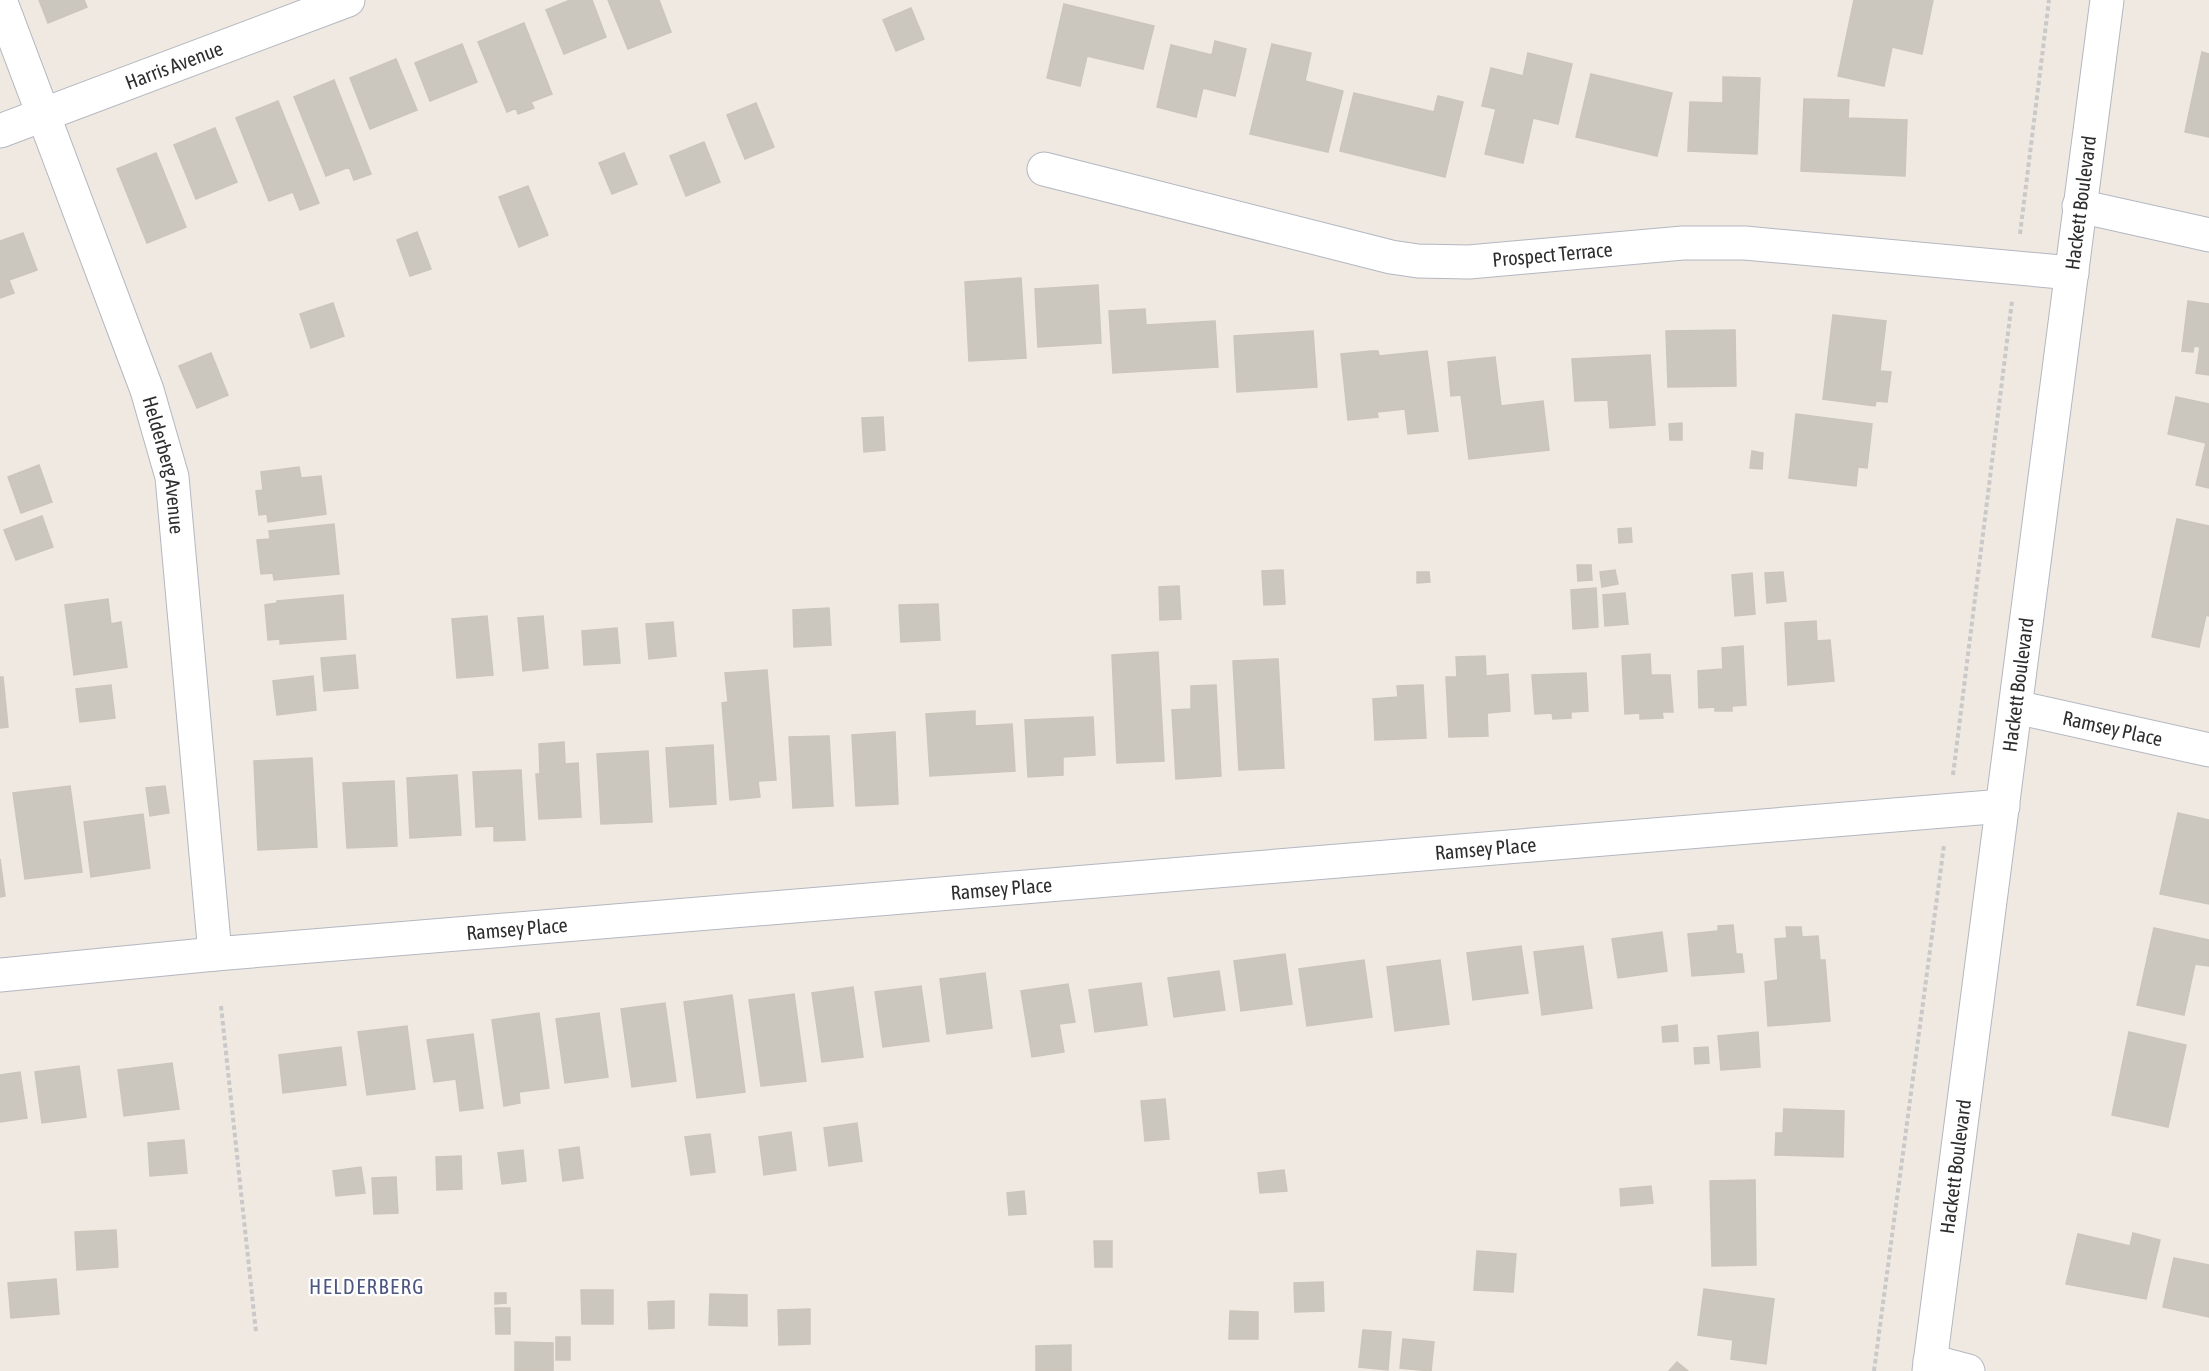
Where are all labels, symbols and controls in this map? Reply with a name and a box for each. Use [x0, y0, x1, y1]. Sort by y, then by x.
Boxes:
street label: Harris Avenue [122, 36, 226, 94]
street label: Hackett Boulevard [2060, 134, 2100, 271]
street label: Prospect Terrace [1491, 237, 1613, 271]
street label: Helderberg Avenue [138, 393, 189, 535]
street label: Hackett Boulevard [1997, 616, 2038, 753]
street label: Ramsey Place [2061, 706, 2165, 750]
street label: Ramsey Place [1434, 833, 1537, 864]
street label: Ramsey Place [950, 873, 1053, 904]
street label: Ramsey Place [465, 913, 568, 944]
street label: Hackett Boulevard [1935, 1098, 1975, 1235]
district label: HELDERBERG [309, 1274, 425, 1298]

